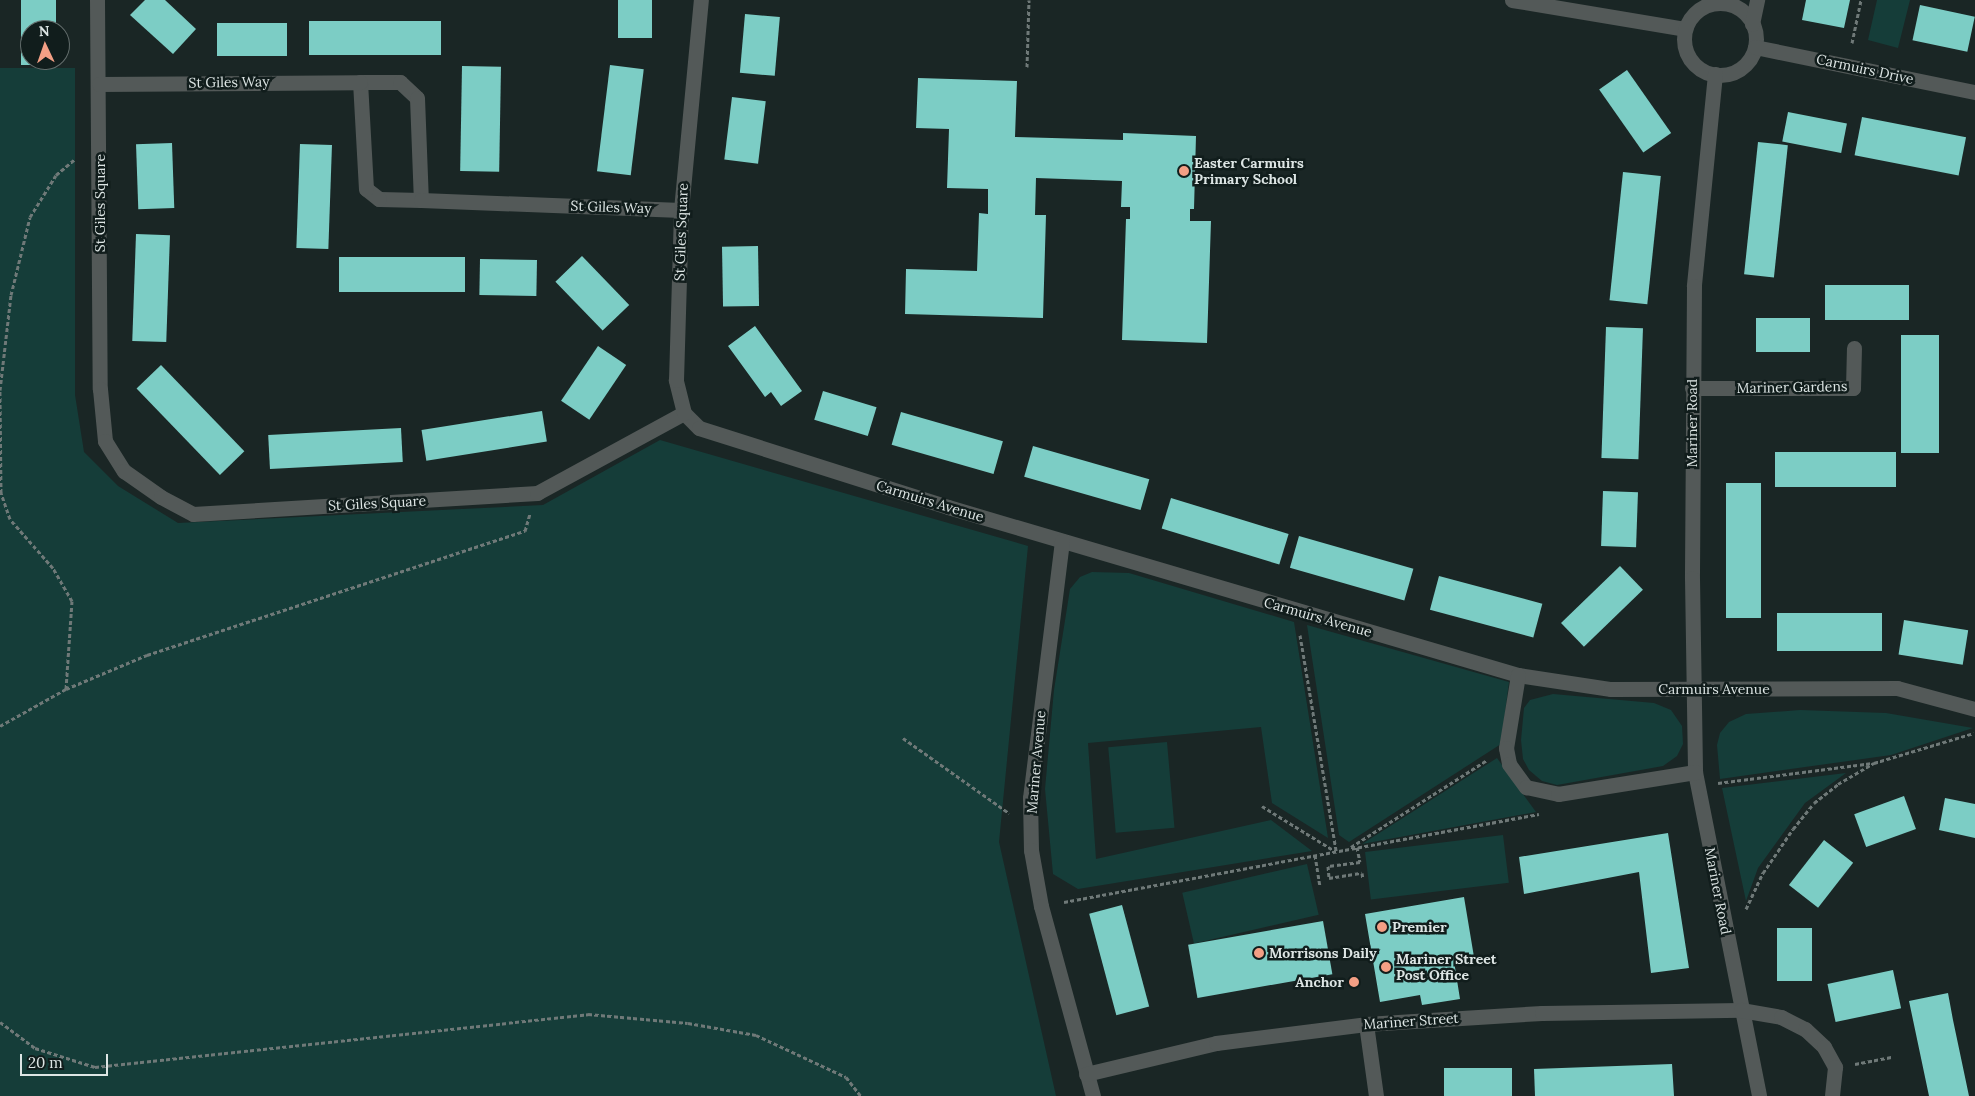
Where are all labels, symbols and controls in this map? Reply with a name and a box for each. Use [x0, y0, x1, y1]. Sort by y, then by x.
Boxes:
north arrow [20, 20, 70, 70]
text: N [38, 22, 50, 40]
street label: Carmuirs Drive [1815, 50, 1915, 88]
street label: St Giles Way [188, 73, 270, 91]
street label: St Giles Square [92, 154, 108, 252]
place label: Easter Carmuirs Primary School [1194, 155, 1304, 188]
marker: Easter Carmuirs Primary School [1178, 165, 1190, 177]
street label: St Giles Square [671, 183, 691, 281]
street label: St Giles Way [570, 197, 652, 217]
street label: Mariner Gardens [1737, 378, 1847, 396]
street label: Mariner Road [1684, 379, 1700, 467]
street label: Carmuirs Avenue [874, 477, 986, 525]
street label: St Giles Square [327, 492, 427, 514]
street label: Carmuirs Avenue [1262, 594, 1374, 640]
street label: Carmuirs Avenue [1658, 681, 1770, 697]
street label: Mariner Avenue [1023, 710, 1049, 814]
street label: Mariner Road [1701, 846, 1735, 936]
place label: Premier [1392, 919, 1447, 935]
marker: Premier [1376, 921, 1388, 933]
place label: Morrisons Daily [1269, 945, 1377, 961]
marker: Morrisons Daily [1253, 947, 1265, 959]
place label: Mariner Street Post Office [1396, 951, 1497, 984]
marker: Mariner Street Post Office [1380, 961, 1392, 973]
place label: Anchor [1295, 974, 1344, 990]
marker: Anchor [1348, 976, 1360, 988]
street label: Mariner Street [1363, 1009, 1459, 1033]
scale bar [22, 1044, 110, 1076]
text: 20 m [28, 1053, 63, 1072]

